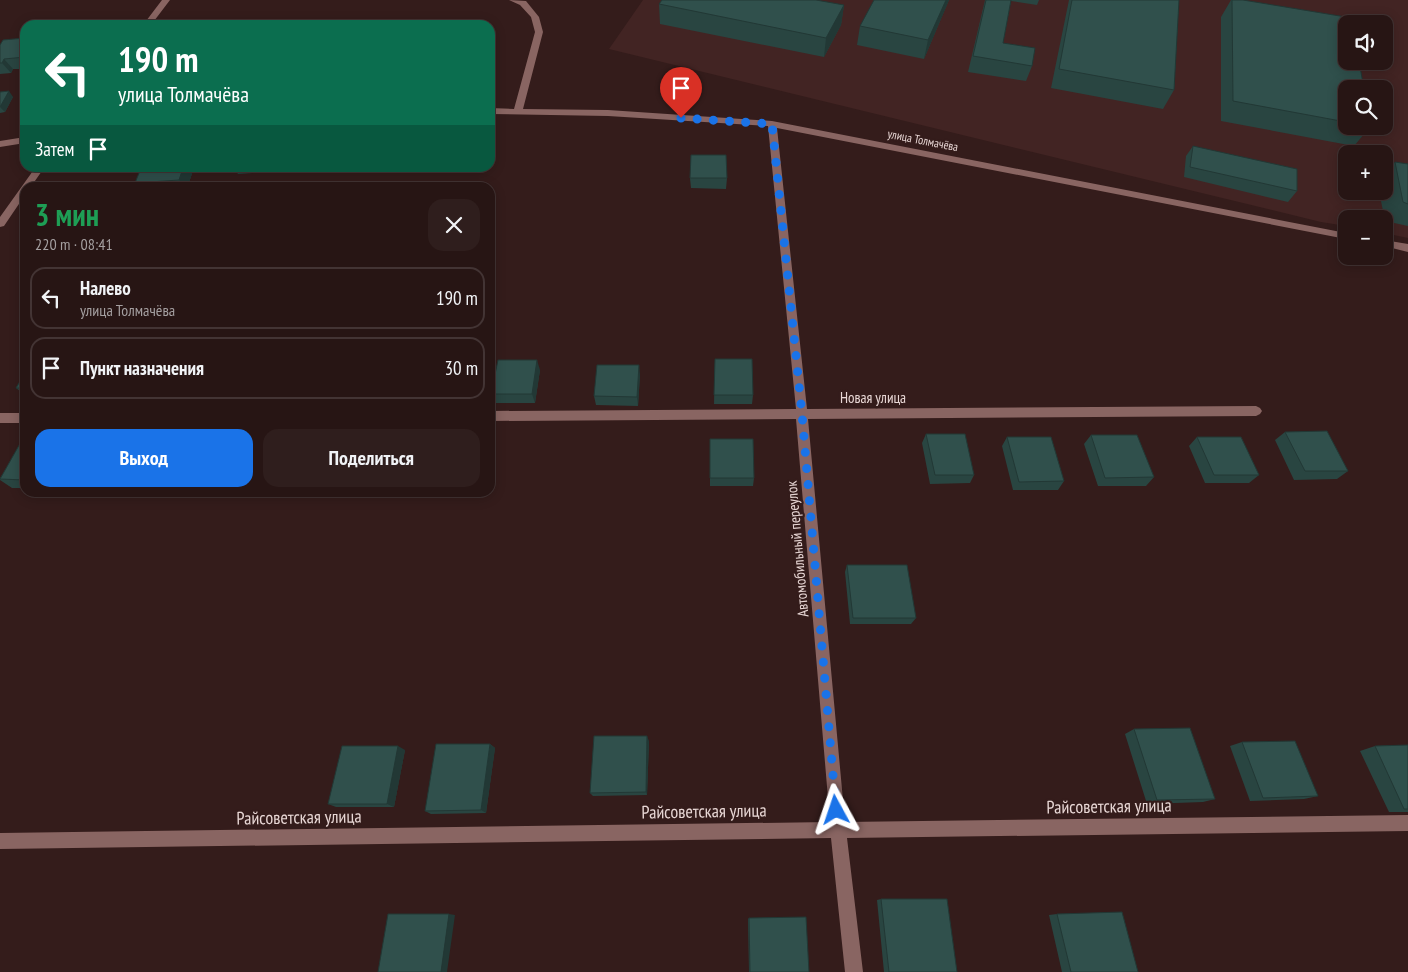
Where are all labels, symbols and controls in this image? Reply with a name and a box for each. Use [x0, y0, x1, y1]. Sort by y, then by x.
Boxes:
map controls [1338, 15, 1393, 265]
button: sound [1338, 15, 1393, 70]
text: 190 m [118, 36, 199, 82]
icon: left [35, 40, 100, 105]
pin [660, 67, 702, 118]
icon: arrive [667, 74, 695, 102]
text: улица Толмачёва [118, 80, 249, 108]
button: search [1338, 80, 1393, 135]
street label: улица Толмачёва [886, 126, 960, 154]
icon: arrive [84, 135, 112, 163]
text: Затем [35, 137, 74, 161]
button: + [1338, 145, 1393, 200]
text: 3 мин [35, 195, 99, 234]
button: close [428, 199, 480, 251]
button: − [1338, 210, 1393, 265]
text: 220 m · 08:41 [35, 234, 113, 254]
text: Налево [80, 276, 131, 300]
icon: left [37, 284, 65, 312]
text: 190 m [436, 286, 478, 310]
text: улица Толмачёва [80, 300, 175, 320]
icon: arrive [37, 354, 65, 382]
text: Пункт назначения [80, 356, 204, 380]
text: 30 m [445, 356, 478, 380]
street label: Новая улица [840, 388, 906, 407]
button: Выход [35, 429, 253, 487]
button: Поделиться [263, 429, 480, 487]
street label: Автомобильный переулок [782, 480, 812, 618]
position arrow [809, 783, 861, 835]
street label: Райсоветская улица [1046, 793, 1172, 819]
street label: Райсоветская улица [641, 798, 767, 824]
street label: Райсоветская улица [236, 804, 362, 830]

